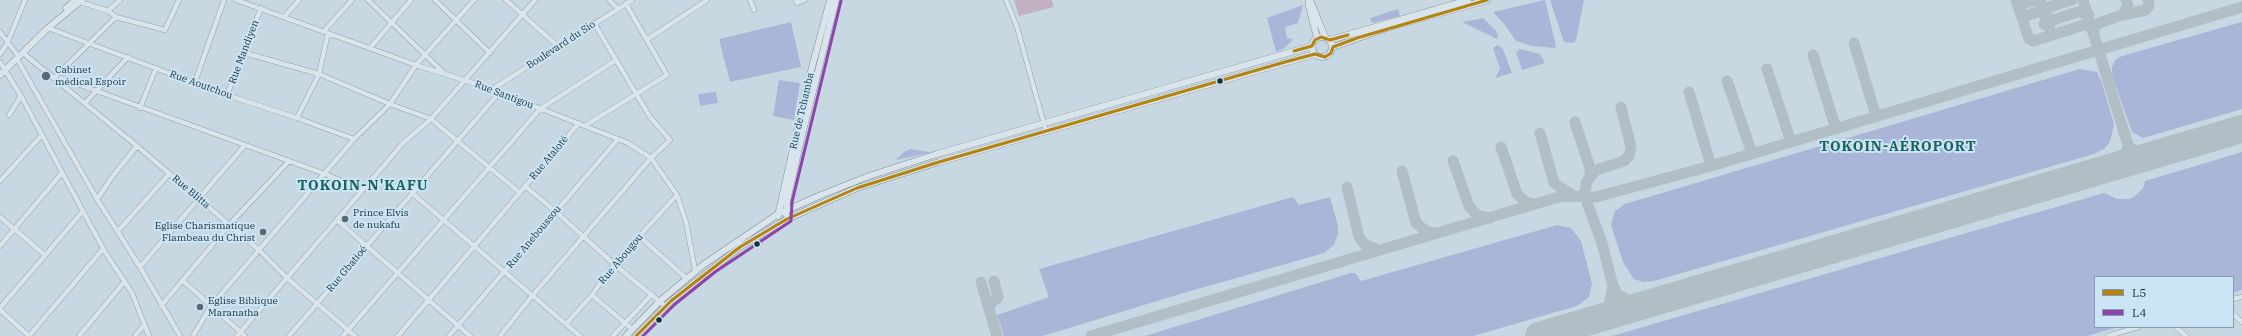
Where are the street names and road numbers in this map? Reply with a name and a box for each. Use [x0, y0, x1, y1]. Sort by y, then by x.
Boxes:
street label: Rue Mandiyen [226, 18, 262, 86]
street label: Boulevard du Sio [524, 18, 598, 72]
street label: Rue Aoutchou [168, 68, 234, 102]
street label: Rue de Tchamba [787, 72, 817, 150]
street label: Rue Santigou [473, 78, 535, 112]
street label: Rue Ataloté [527, 134, 571, 182]
street label: Rue Blitta [170, 173, 212, 211]
street label: Rue Aneboussou [504, 203, 564, 271]
street label: Rue Abougou [596, 231, 646, 287]
street label: Rue Gbatioé [324, 243, 370, 295]

